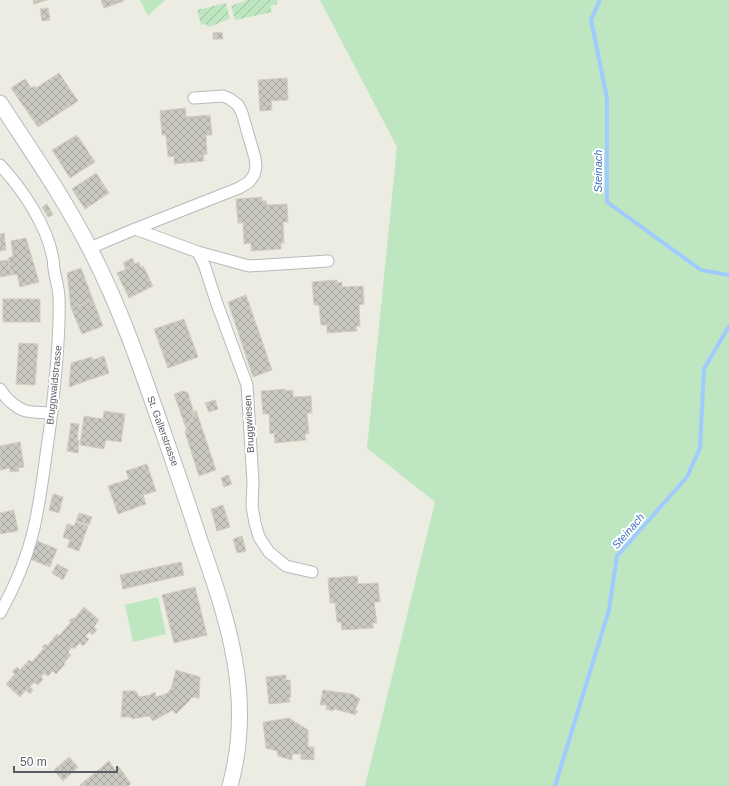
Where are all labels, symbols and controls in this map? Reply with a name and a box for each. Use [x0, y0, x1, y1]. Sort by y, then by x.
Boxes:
water label: Steinach [592, 150, 604, 192]
street label: Bruggwaldstrasse [44, 344, 64, 425]
street label: St. Gallerstrasse [145, 394, 181, 468]
street label: Bruggwiesen [242, 395, 256, 453]
water label: Steinach [609, 511, 647, 551]
scale bar [14, 748, 117, 774]
text: 50 m [20, 755, 47, 769]

